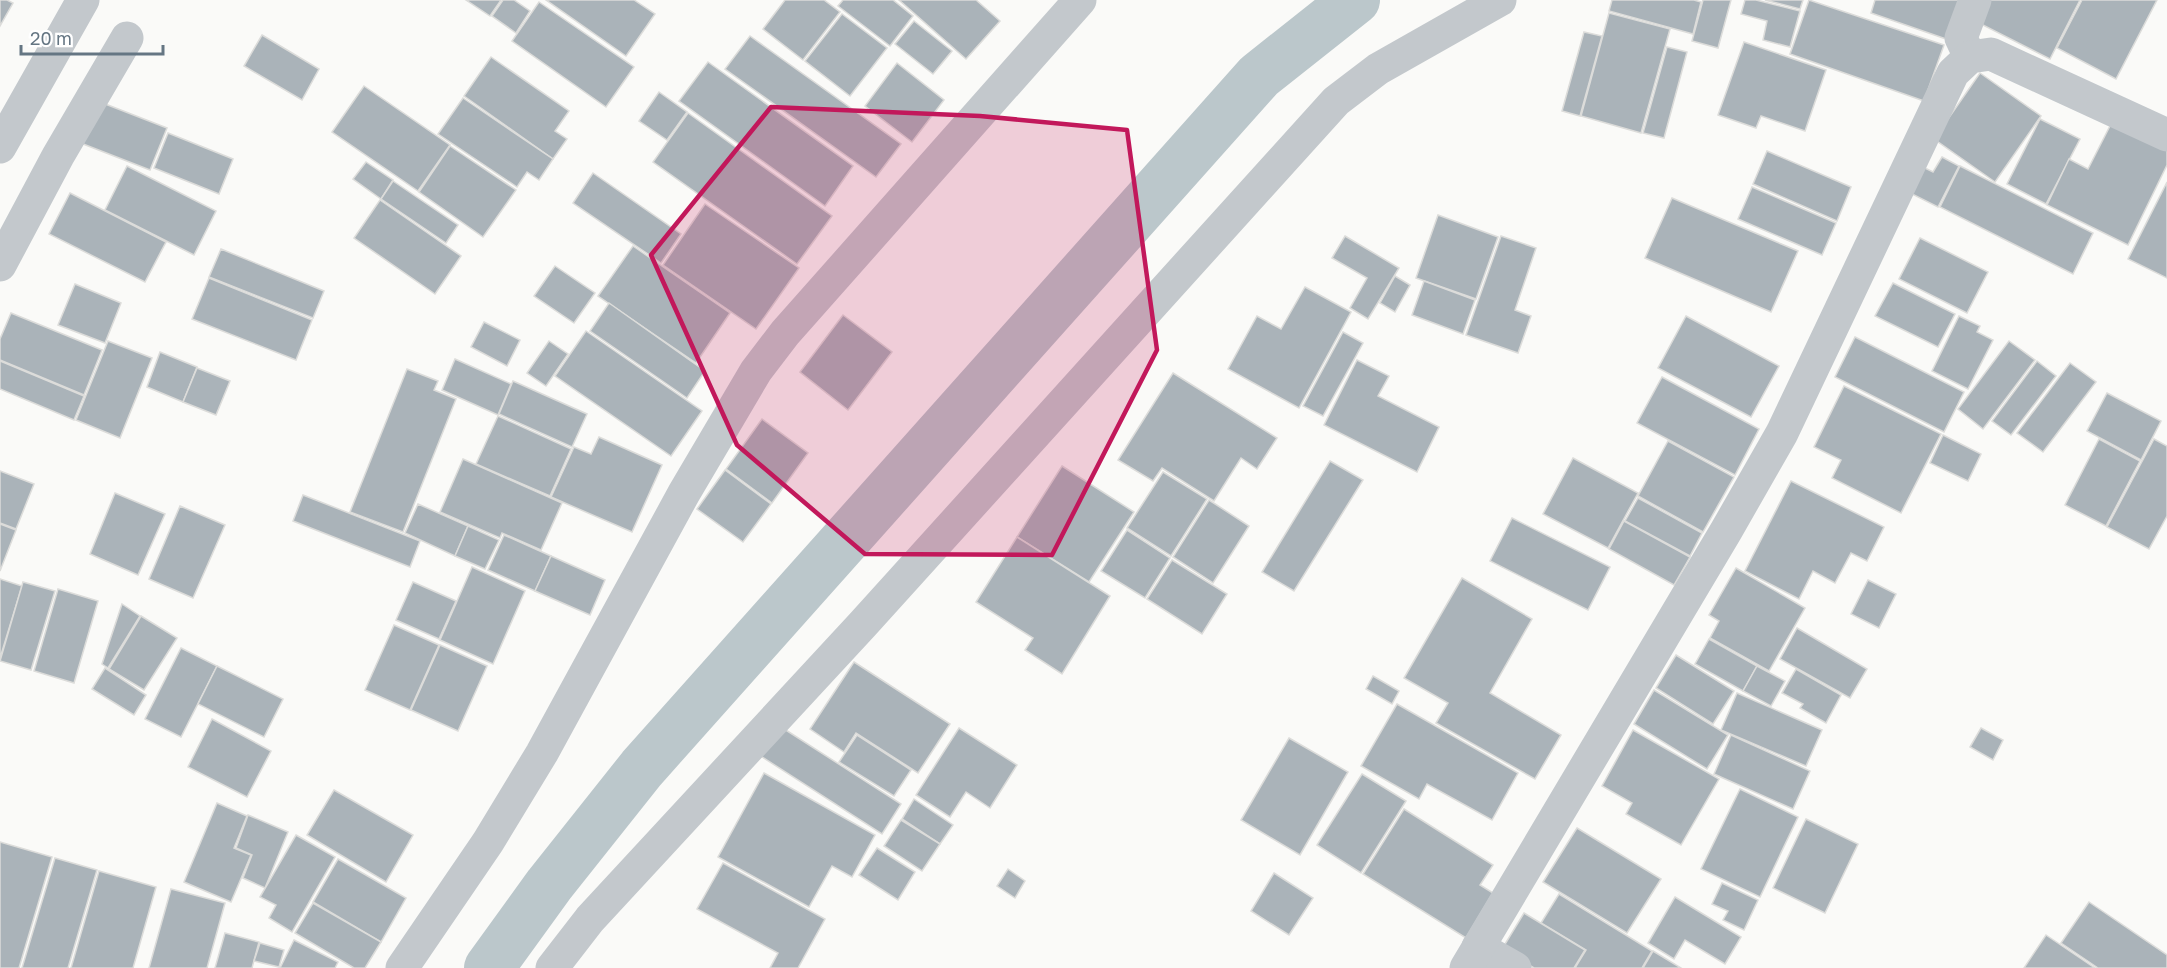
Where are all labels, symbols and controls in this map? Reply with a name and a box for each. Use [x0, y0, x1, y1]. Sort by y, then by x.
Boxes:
scale bar [21, 18, 164, 56]
text: 20 m [30, 27, 72, 49]

